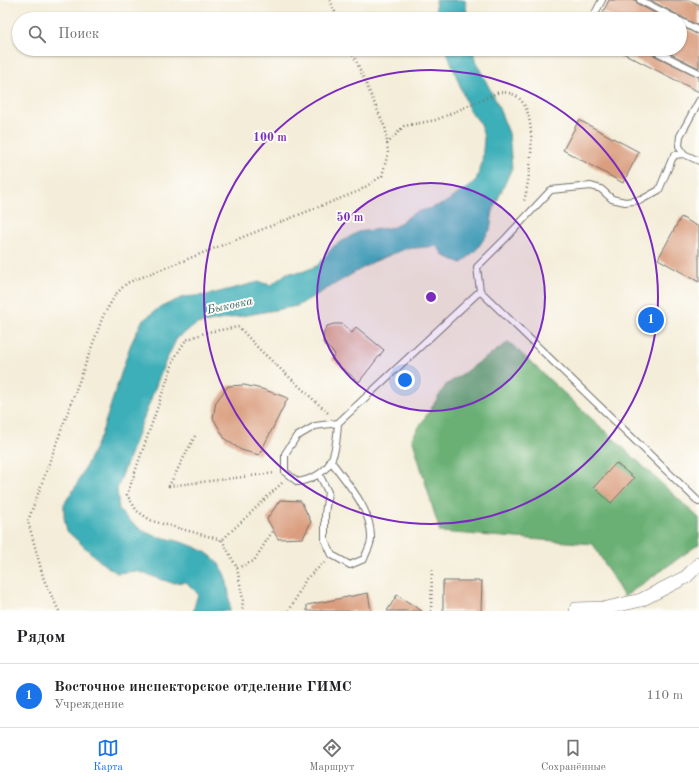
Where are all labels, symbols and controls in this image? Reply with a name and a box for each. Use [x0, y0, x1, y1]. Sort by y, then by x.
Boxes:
search box [12, 12, 687, 56]
icon: search [26, 23, 48, 45]
text: Поиск [58, 27, 99, 42]
text: 100 m [253, 132, 287, 144]
text: 50 m [337, 211, 364, 224]
centre of rings [424, 290, 438, 304]
water label: Быковка [205, 295, 254, 317]
pin: 1 [638, 305, 664, 335]
your location [395, 370, 415, 390]
text: Рядом [16, 629, 65, 646]
text: Восточное инспекторское отделение ГИМС [54, 680, 352, 695]
text: 1 [25, 689, 33, 702]
text: 110 m [646, 689, 683, 702]
text: Учреждение [54, 698, 124, 711]
tab: Карта [93, 737, 123, 775]
tab: Маршрут [309, 737, 355, 775]
tab: Сохранённые [541, 737, 606, 775]

